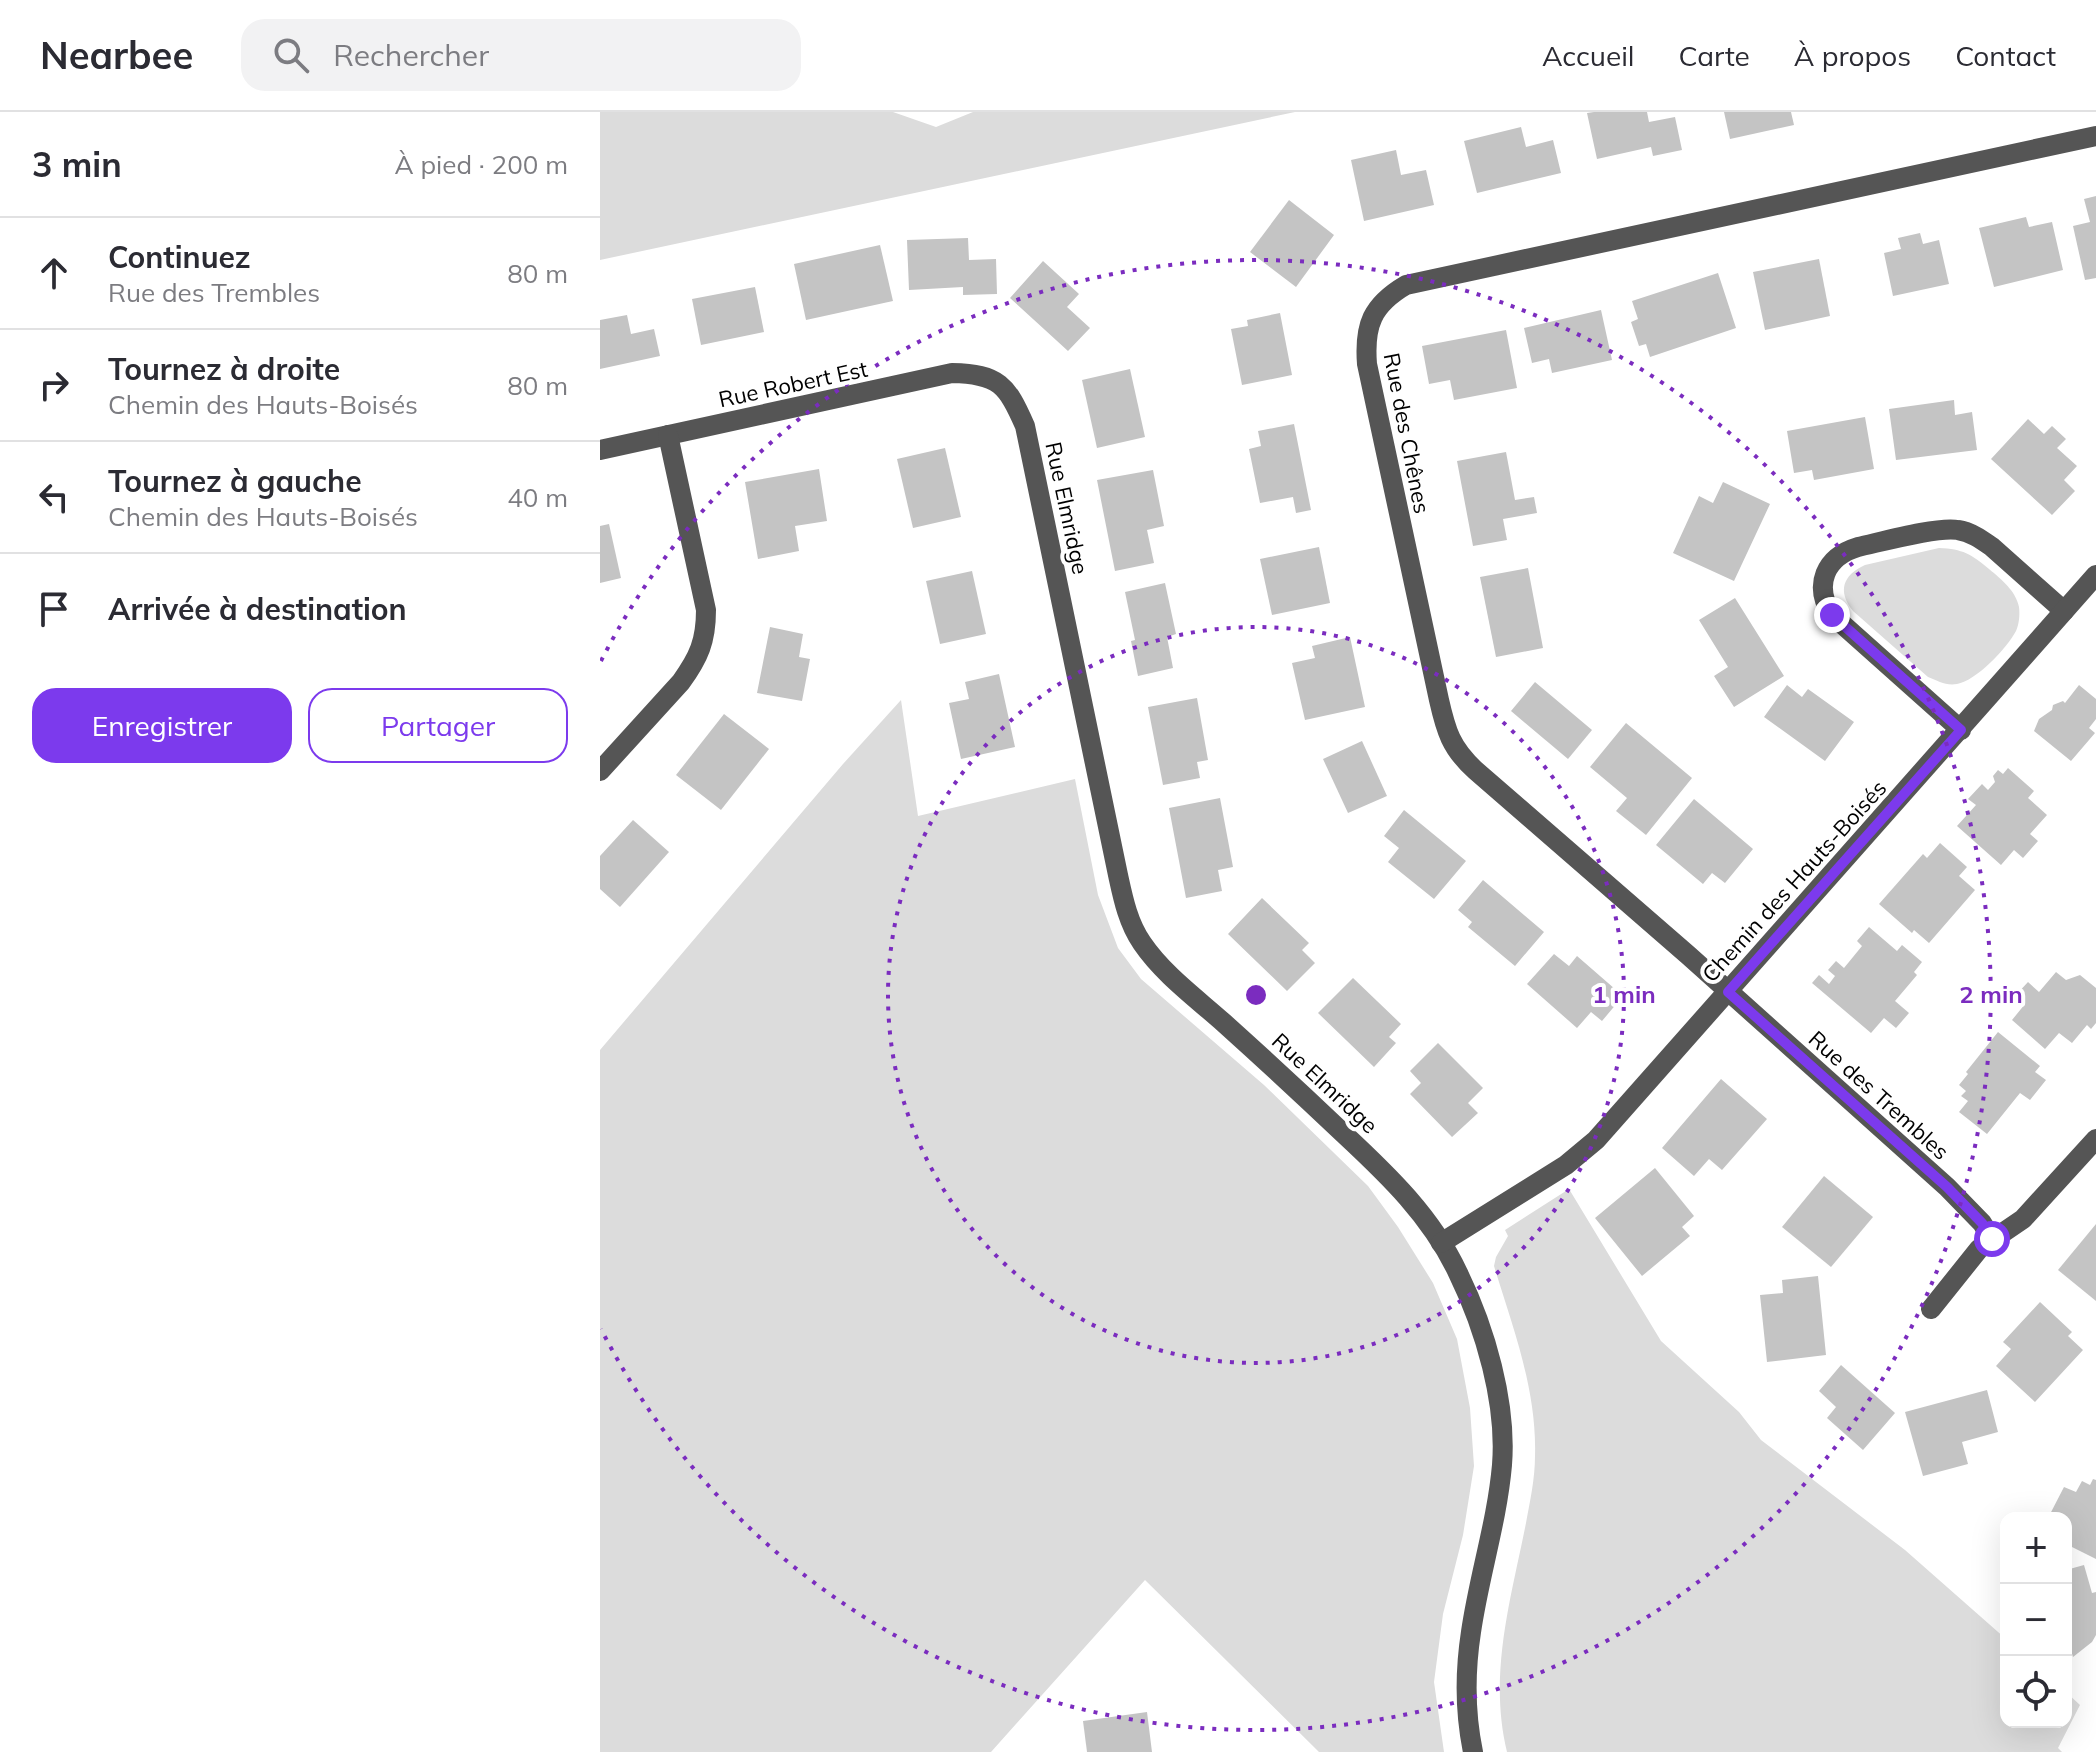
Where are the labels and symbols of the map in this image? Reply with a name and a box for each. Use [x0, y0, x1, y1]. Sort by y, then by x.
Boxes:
street label: Rue des Chênes [1378, 350, 1436, 516]
street label: Rue Robert Est [716, 354, 870, 413]
street label: Rue Elmridge [1039, 439, 1095, 577]
route end [1814, 597, 1850, 633]
street label: Chemin des Hauts-Boisés [1696, 774, 1892, 988]
text: 1 min [1592, 979, 1656, 1009]
text: 2 min [1959, 979, 2023, 1009]
centre of rings [1242, 981, 1270, 1009]
street label: Rue des Trembles [1803, 1025, 1955, 1165]
street label: Rue Elmridge [1266, 1027, 1384, 1139]
route start [1974, 1221, 2010, 1257]

